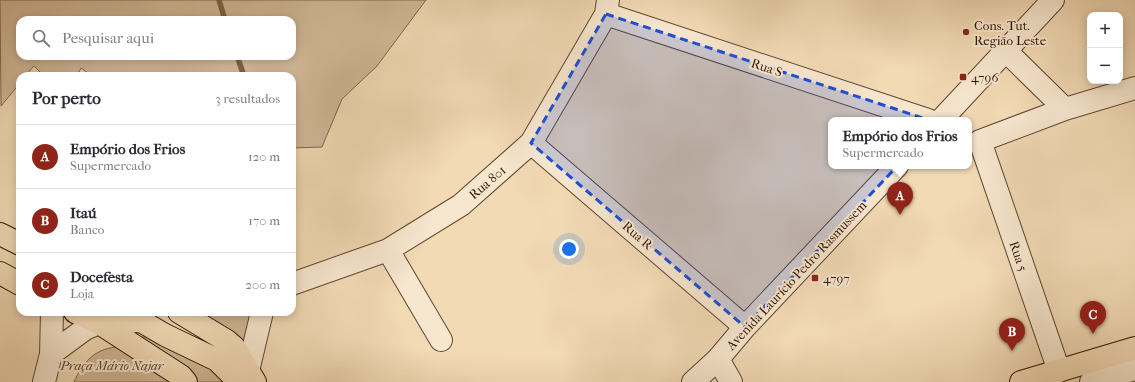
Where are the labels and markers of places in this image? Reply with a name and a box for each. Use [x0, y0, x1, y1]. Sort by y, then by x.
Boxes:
place label: Cons. Tut. Região Leste [974, 18, 1047, 48]
marker: Cons. Tut. Região Leste [961, 27, 971, 37]
place label: 4796 [971, 70, 999, 85]
marker: 4796 [958, 72, 968, 82]
pin: A [887, 182, 913, 215]
place label: 4797 [823, 271, 850, 286]
marker: 4797 [810, 273, 820, 283]
pin: C [1080, 301, 1106, 334]
pin: B [999, 318, 1025, 351]

